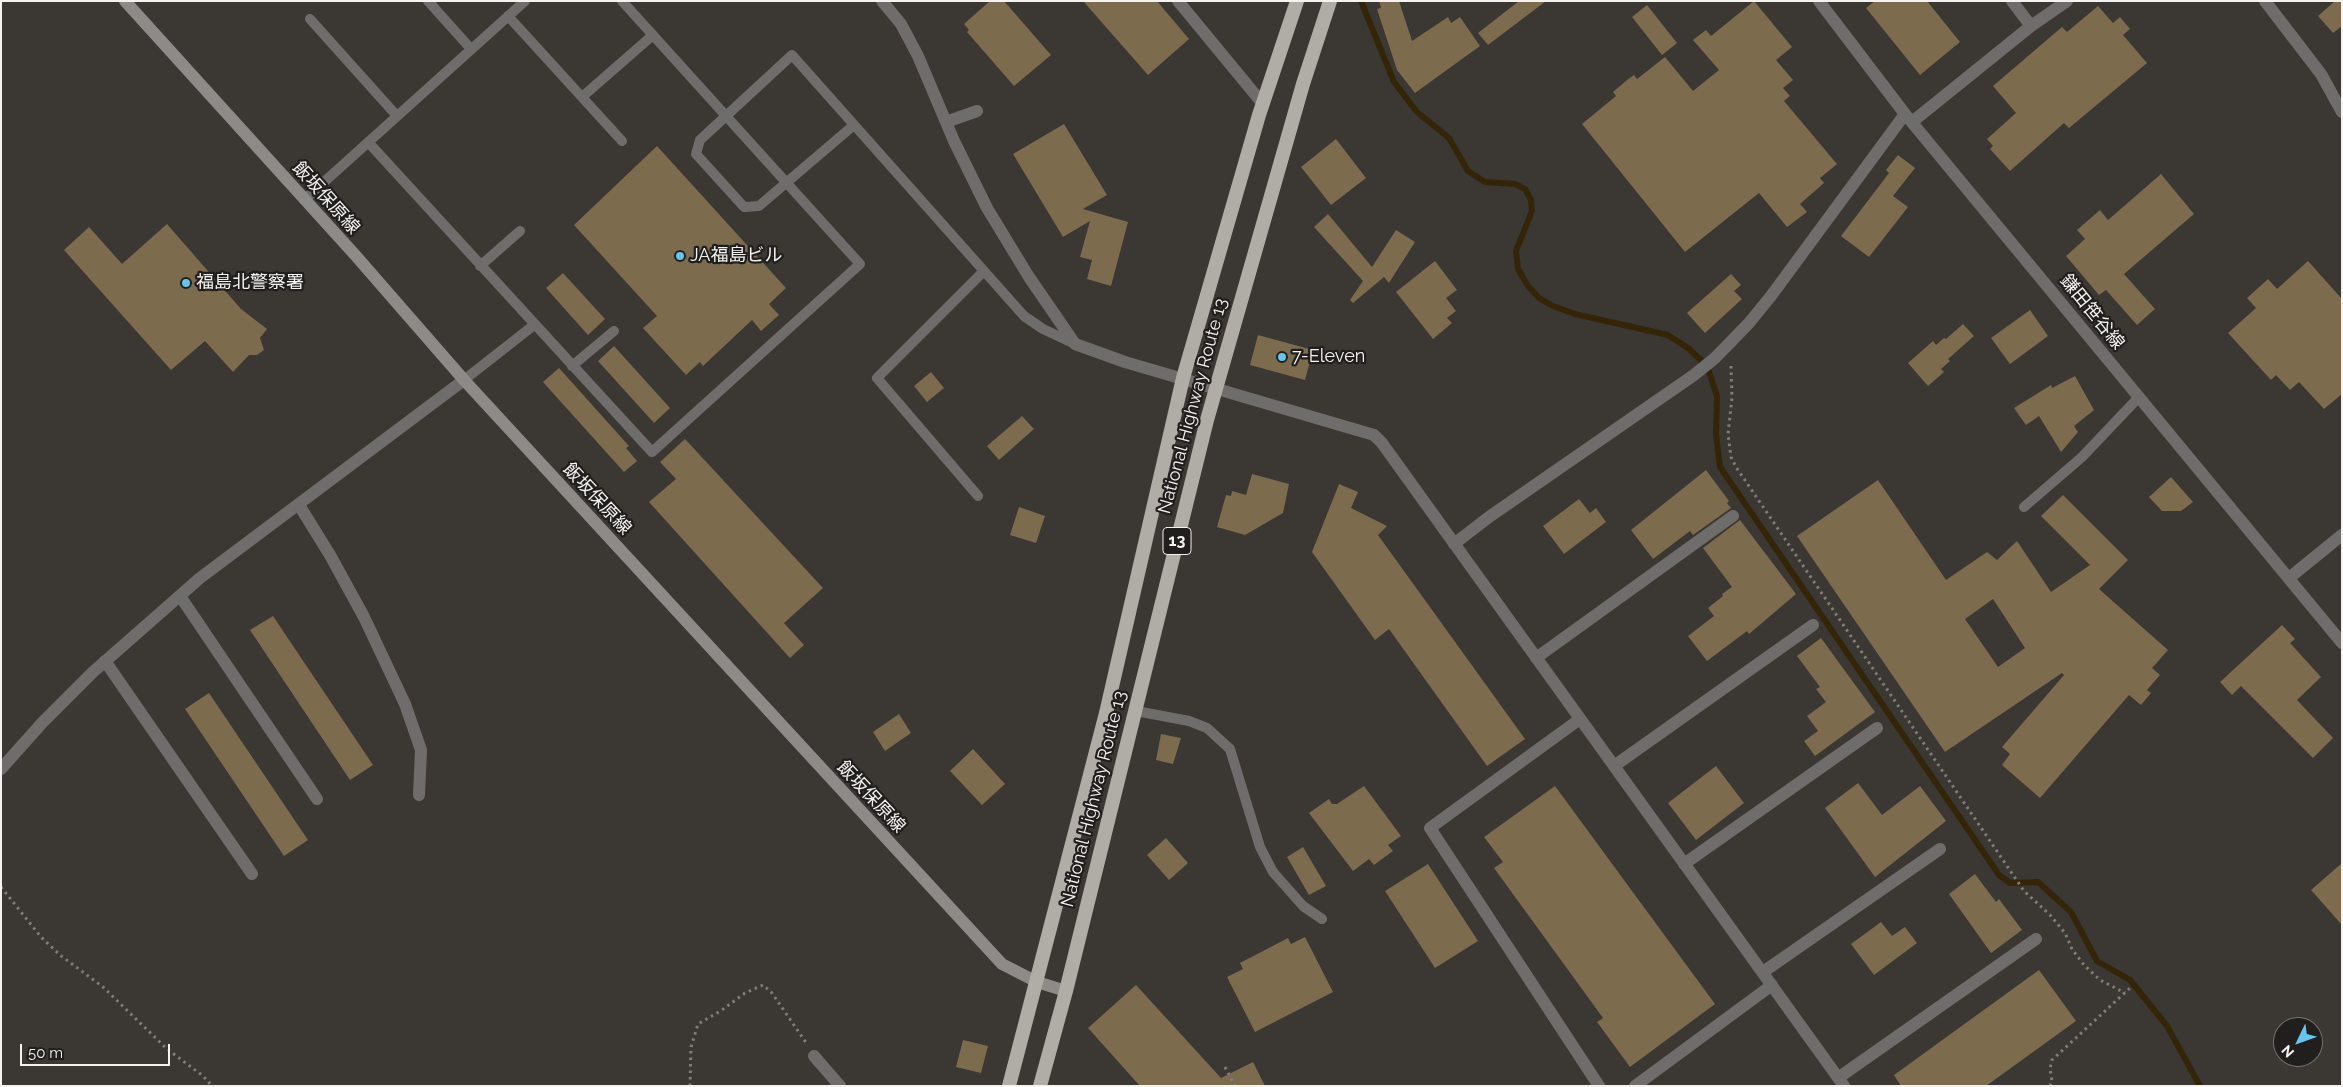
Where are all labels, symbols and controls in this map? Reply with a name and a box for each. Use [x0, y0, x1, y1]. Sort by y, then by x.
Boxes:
street label: 飯坂保原線 [288, 157, 364, 239]
place label: JA福島ビル [690, 245, 783, 267]
marker: JA福島ビル [674, 250, 686, 262]
street label: 鎌田笹谷線 [2055, 270, 2129, 354]
place label: 福島北警察署 [196, 272, 304, 294]
marker: 福島北警察署 [180, 277, 192, 289]
street label: National Highway Route 13 [1154, 296, 1232, 516]
place label: 7-Eleven [1292, 346, 1365, 368]
marker: 7-Eleven [1276, 351, 1288, 363]
street label: 飯坂保原線 [558, 459, 636, 539]
road number: 13 [1163, 528, 1191, 554]
street label: National Highway Route 13 [1057, 689, 1131, 909]
street label: 飯坂保原線 [832, 757, 910, 837]
north arrow [2273, 1017, 2323, 1067]
scale bar [22, 1034, 172, 1066]
text: N [2278, 1042, 2297, 1061]
text: 50 m [28, 1044, 63, 1062]

